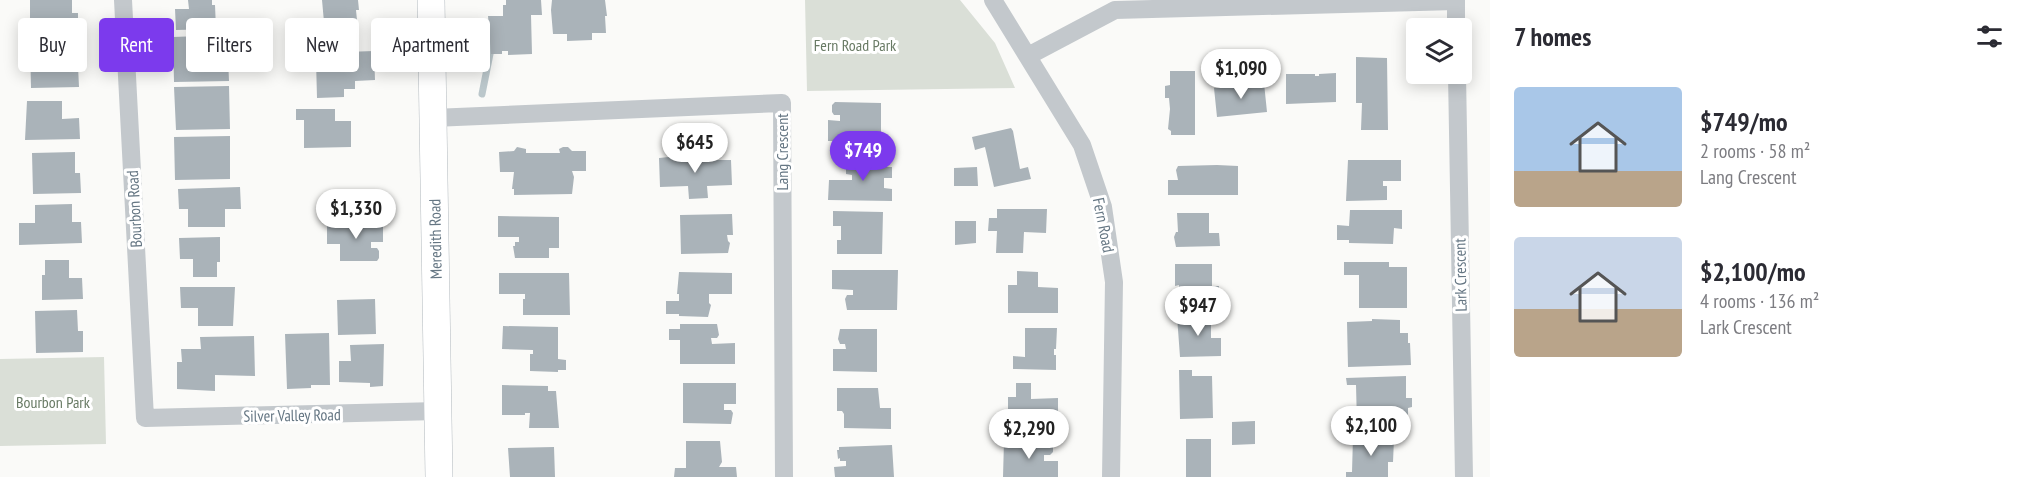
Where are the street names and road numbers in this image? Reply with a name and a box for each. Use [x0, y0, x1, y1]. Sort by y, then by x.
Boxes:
street label: Lang Crescent [772, 113, 792, 191]
street label: Bourbon Road [122, 170, 146, 248]
street label: Fern Road [1089, 196, 1119, 254]
street label: Meredith Road [424, 199, 446, 279]
street label: Lark Crescent [1449, 238, 1471, 312]
street label: Silver Valley Road [243, 404, 341, 426]

